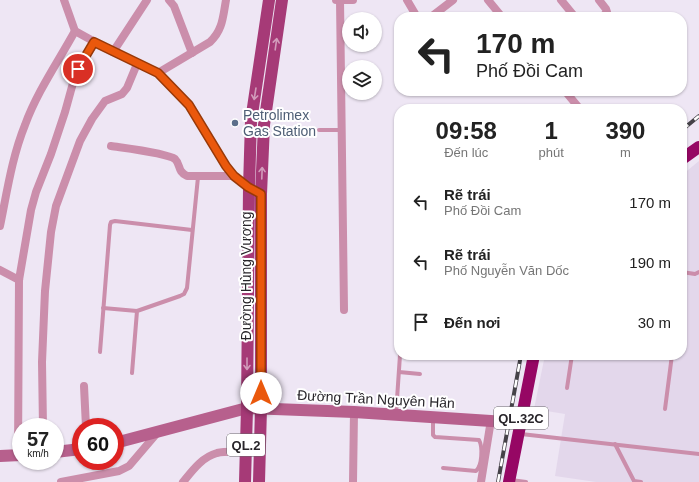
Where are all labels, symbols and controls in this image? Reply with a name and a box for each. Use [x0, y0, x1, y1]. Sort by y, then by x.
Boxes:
map controls [342, 12, 382, 100]
button: sound [342, 12, 382, 52]
icon: left [410, 28, 462, 80]
text: 170 m [476, 28, 555, 59]
one-way arrow [272, 38, 280, 51]
pin [61, 52, 95, 86]
icon: arrive [67, 58, 89, 80]
button: layers [342, 60, 382, 100]
text: Phố Đồi Cam [476, 61, 583, 81]
one-way arrow [251, 87, 259, 100]
place label: Petrolimex Gas Station [243, 107, 316, 139]
text: 09:58 [436, 117, 497, 144]
text: 1 [544, 117, 558, 144]
text: 390 [605, 117, 645, 144]
marker: Petrolimex Gas Station [230, 118, 240, 128]
text: Đến lúc [444, 145, 488, 160]
text: phút [539, 145, 564, 160]
text: m [620, 145, 631, 160]
one-way arrow [258, 167, 265, 180]
text: Rẽ trái [444, 186, 491, 203]
icon: left [410, 191, 432, 213]
text: 170 m [629, 194, 671, 211]
text: Phố Đồi Cam [444, 203, 521, 218]
street label: Đường Hùng Vương [238, 212, 254, 340]
text: Rẽ trái [444, 246, 491, 263]
icon: left [410, 251, 432, 273]
text: 190 m [629, 254, 671, 271]
text: Phố Nguyễn Văn Dốc [444, 263, 569, 278]
icon: arrive [410, 311, 432, 333]
text: Đến nơi [444, 314, 501, 331]
text: 30 m [638, 314, 671, 331]
one-way arrow [244, 357, 251, 370]
position arrow [240, 372, 282, 414]
street label: Đường Trần Nguyên Hãn [297, 387, 455, 411]
road number: QL.32C [494, 407, 548, 429]
speed limit sign: 60 [72, 418, 124, 470]
text: 57 [27, 428, 49, 450]
road number: QL.2 [227, 434, 265, 456]
text: km/h [27, 448, 49, 459]

